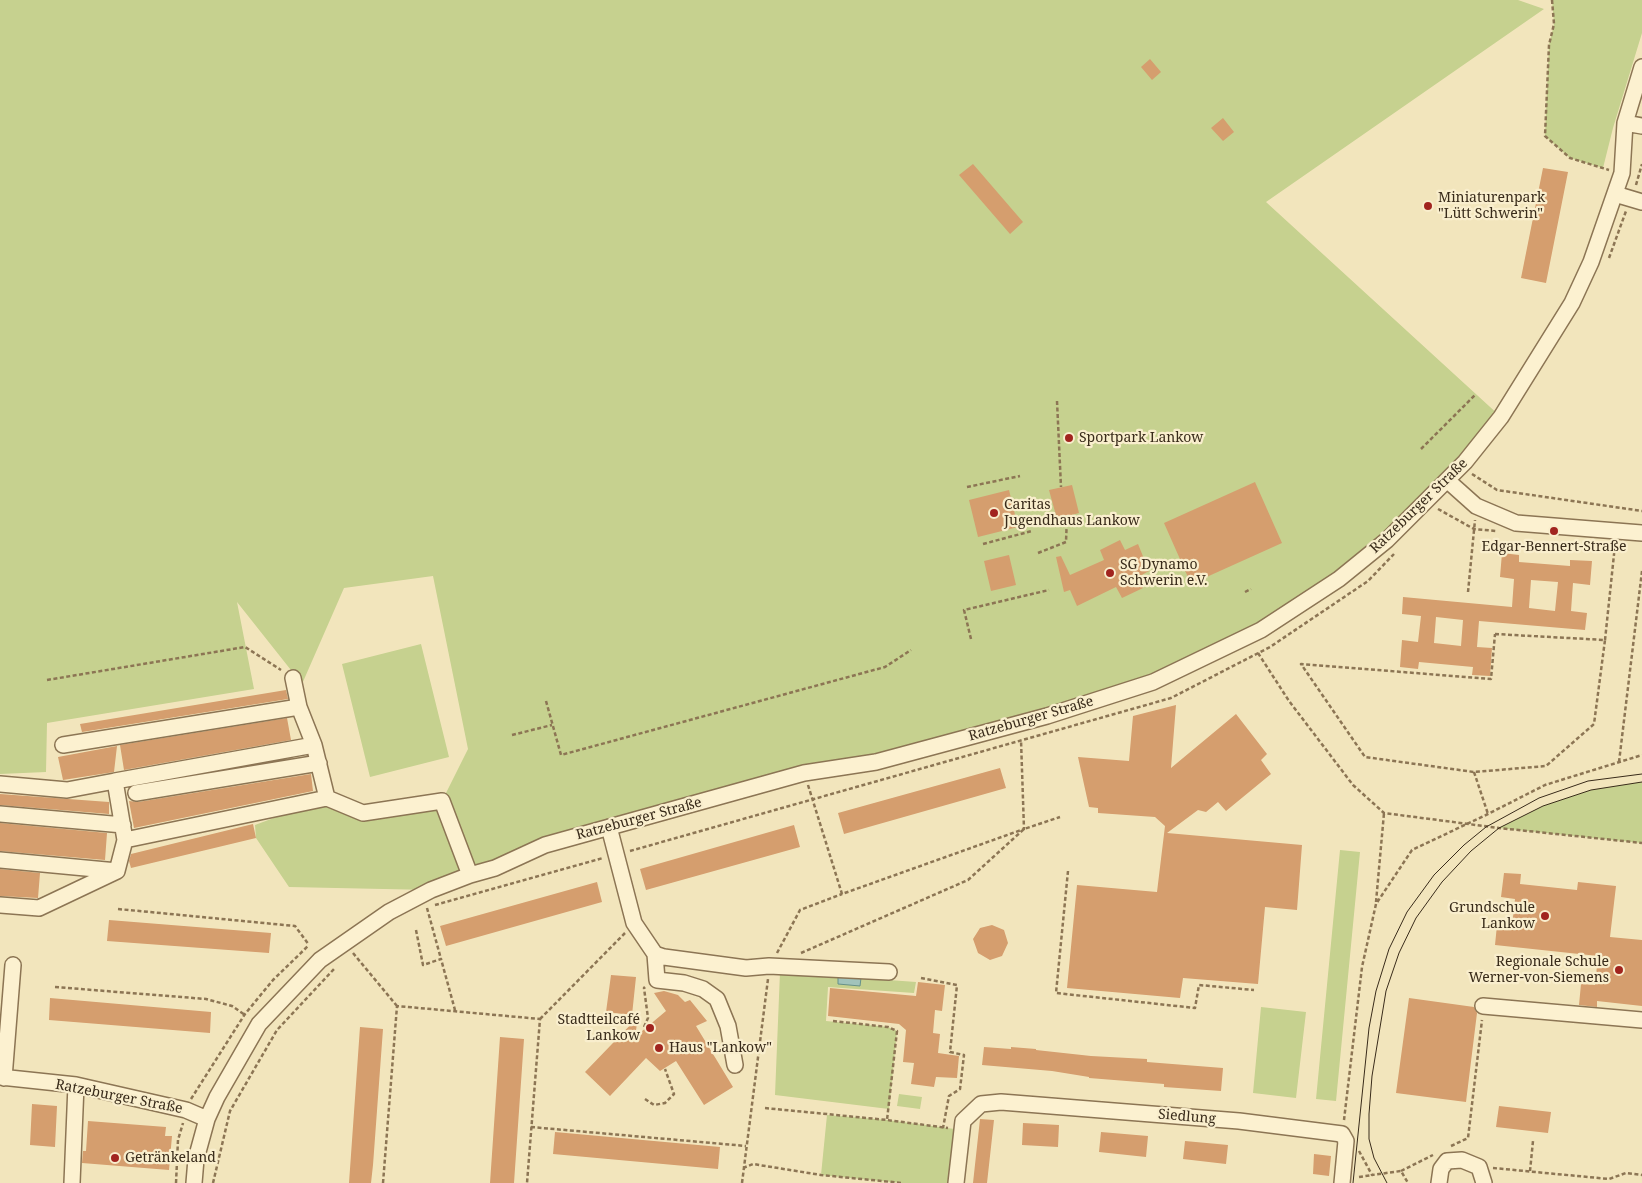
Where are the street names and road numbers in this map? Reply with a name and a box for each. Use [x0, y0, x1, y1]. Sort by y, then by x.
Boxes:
street label: Ratzeburger Straße [1367, 455, 1471, 557]
street label: Ratzeburger Straße [967, 693, 1095, 745]
street label: Ratzeburger Straße [574, 794, 704, 844]
street label: Ratzeburger Straße [54, 1076, 184, 1118]
street label: Siedlung [1157, 1106, 1217, 1128]

